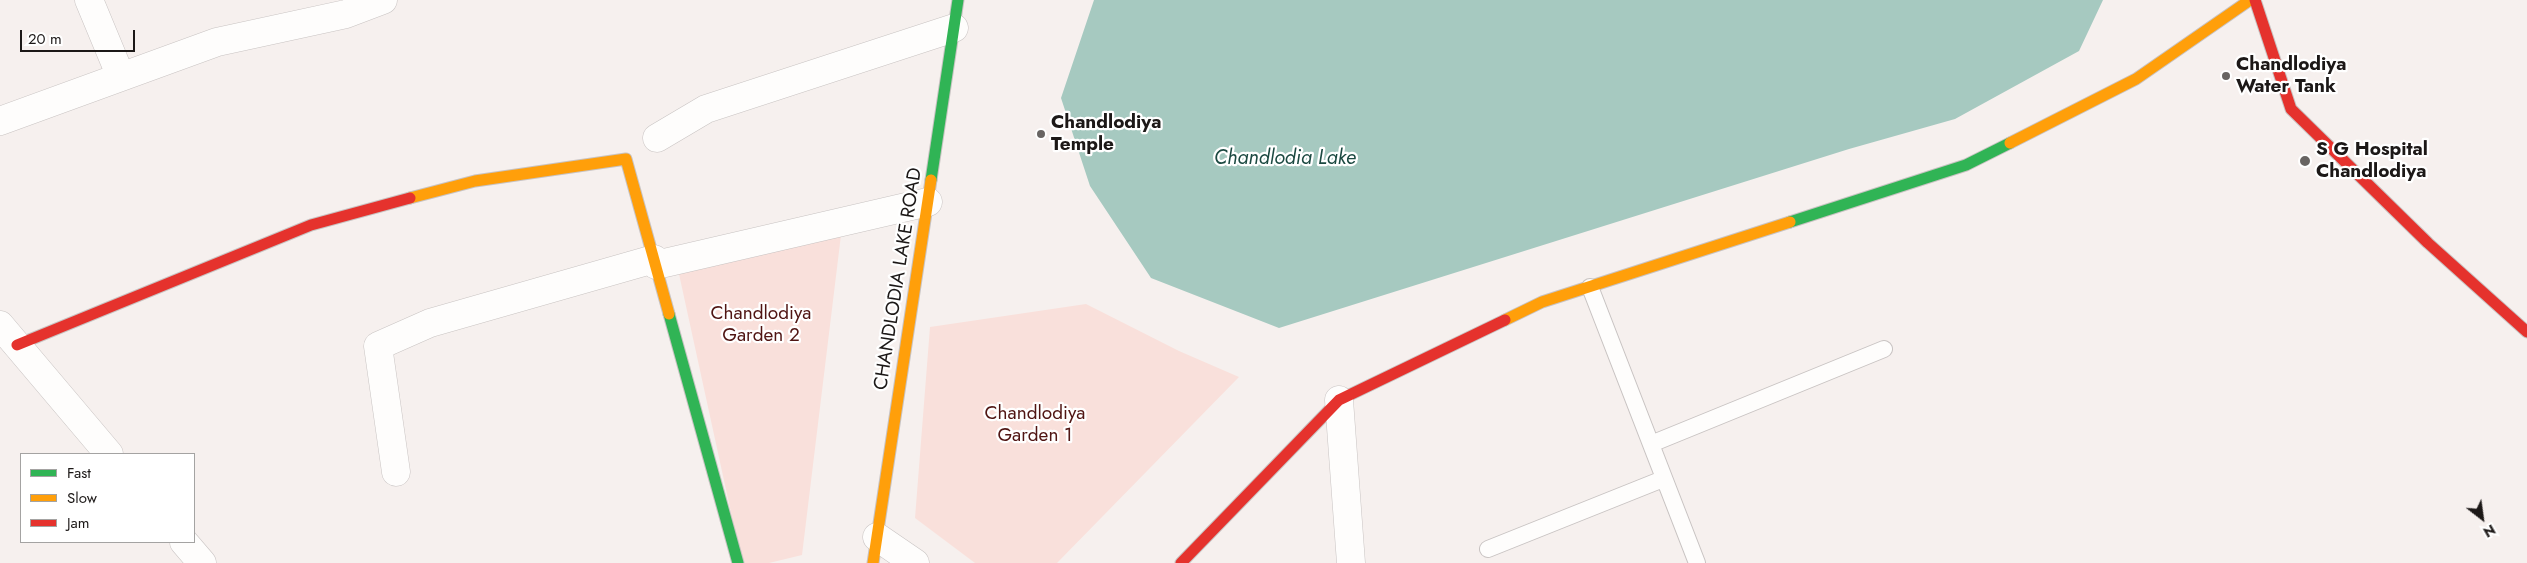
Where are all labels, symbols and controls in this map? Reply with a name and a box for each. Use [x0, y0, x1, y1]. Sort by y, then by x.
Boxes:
scale bar [22, 20, 138, 52]
text: 20 m [28, 28, 62, 50]
place label: Chandlodiya Water Tank [2236, 54, 2346, 98]
marker: Chandlodiya Water Tank [2220, 70, 2232, 82]
place label: Chandlodiya Temple [1051, 112, 1161, 156]
marker: Chandlodiya Temple [1035, 128, 1047, 140]
place label: S G Hospital Chandlodiya [2316, 139, 2428, 183]
water label: Chandlodia Lake [1214, 147, 1356, 171]
marker: S G Hospital Chandlodiya [2298, 154, 2312, 168]
street label: CHANDLODIA LAKE ROAD [870, 166, 928, 392]
park label: Chandlodiya Garden 2 [711, 303, 811, 347]
park label: Chandlodiya Garden 1 [985, 403, 1085, 447]
legend [20, 453, 195, 543]
text: Fast [67, 462, 91, 484]
text: Slow [67, 487, 97, 509]
north arrow [2457, 493, 2507, 543]
text: Jam [67, 512, 90, 534]
text: N [2480, 520, 2499, 542]

